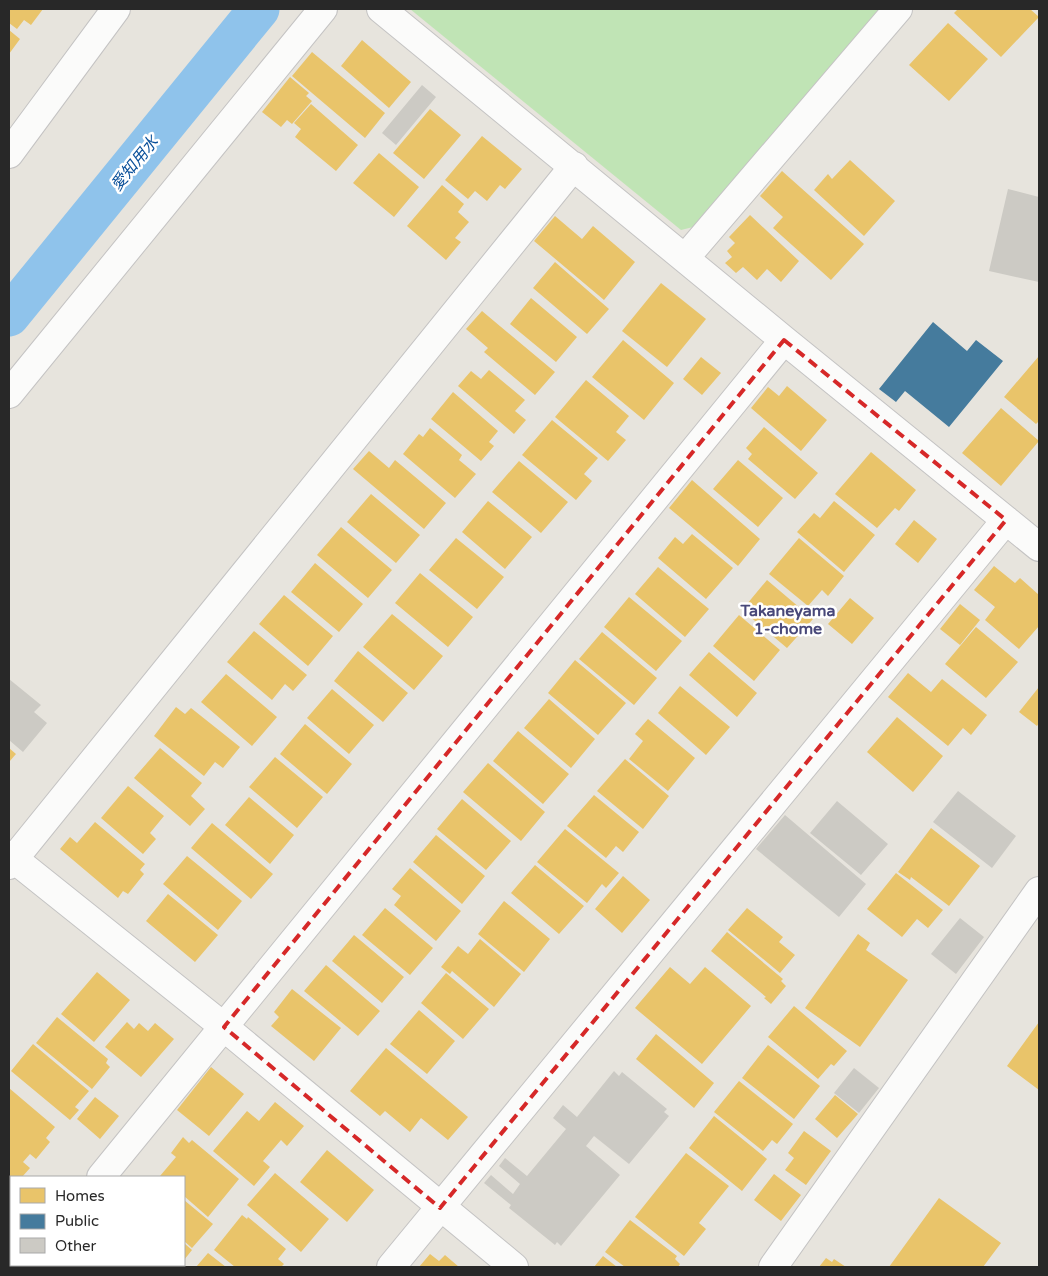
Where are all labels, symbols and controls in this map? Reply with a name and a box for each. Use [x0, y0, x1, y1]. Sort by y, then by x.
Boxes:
water label: 愛知用水 [107, 131, 164, 195]
district label: Takaneyama 1-chome [740, 601, 835, 639]
legend [10, 1176, 185, 1266]
text: Homes [55, 1187, 105, 1205]
text: Public [55, 1212, 99, 1230]
text: Other [55, 1237, 97, 1255]

